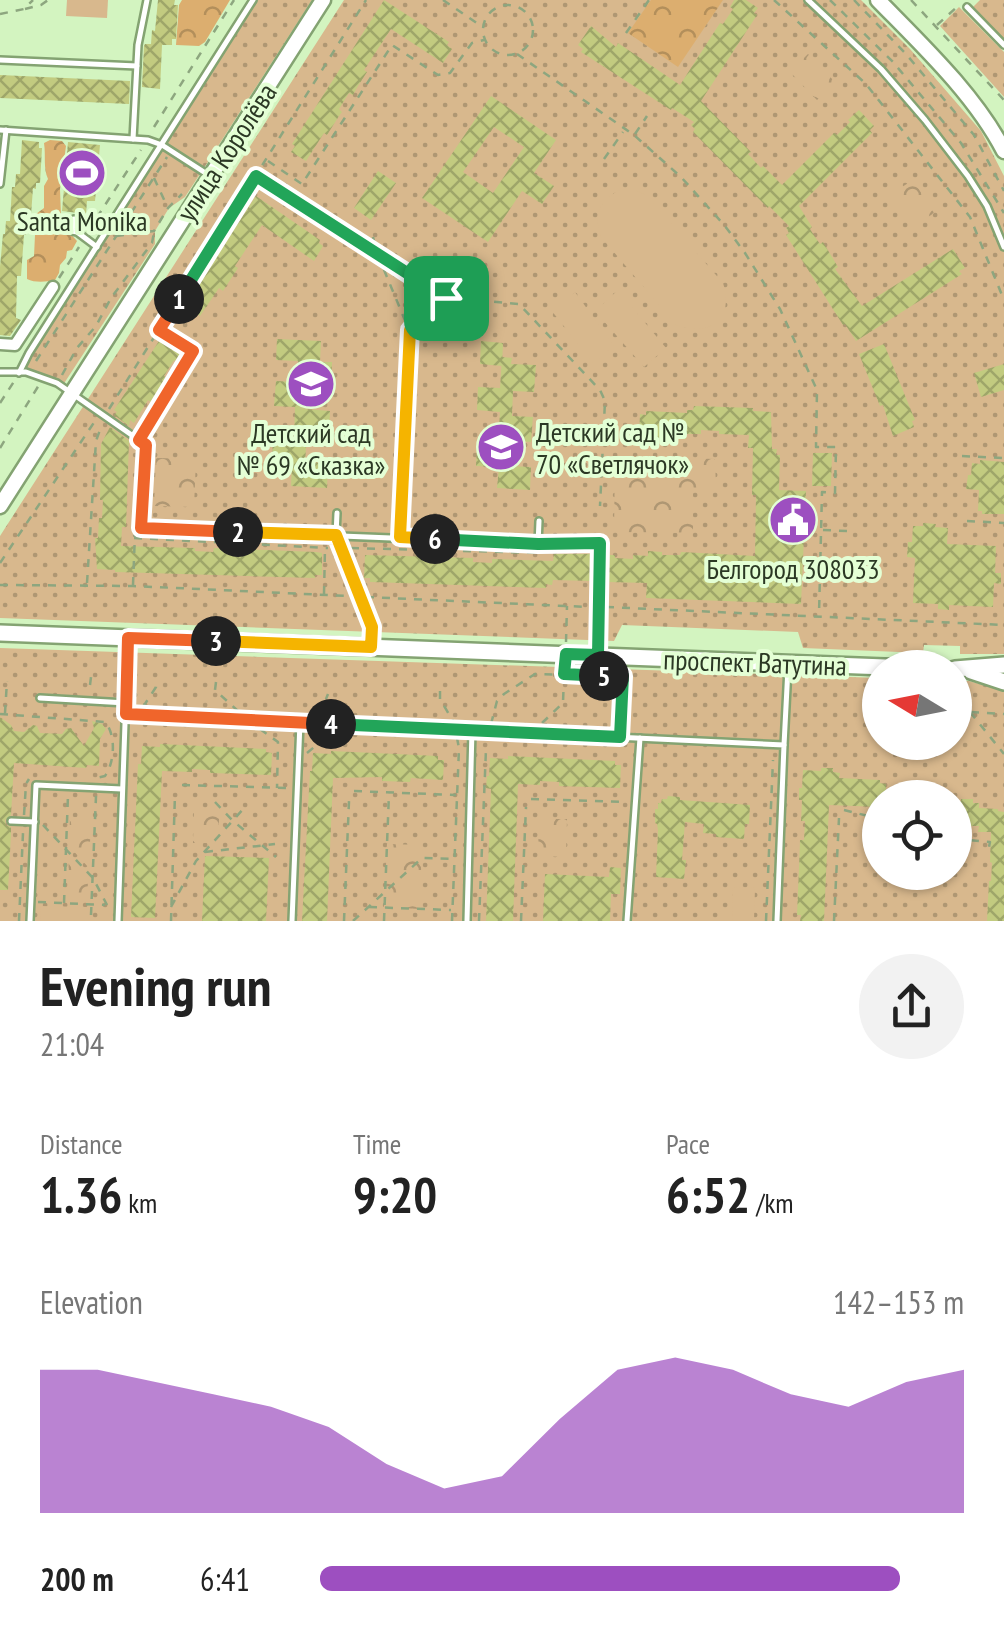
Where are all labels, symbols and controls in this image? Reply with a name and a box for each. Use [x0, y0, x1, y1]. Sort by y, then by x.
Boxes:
street label: улица Королёва [168, 76, 284, 228]
sports icon: Santa Monika [56, 147, 108, 199]
place label: Santa Monika [17, 202, 147, 239]
pin [404, 256, 489, 341]
icon: arrive [419, 271, 474, 326]
pin: 1 [154, 274, 204, 324]
text: 1 [172, 280, 186, 317]
school or university icon: Детский сад № 69 «Сказка» [285, 358, 337, 410]
place label: Детский сад № 70 «Светлячок» [536, 413, 689, 482]
place label: Детский сад № 69 «Сказка» [237, 414, 385, 483]
school or university icon: Детский сад № 70 «Светлячок» [475, 421, 527, 473]
public building icon: Белгород 308033 [767, 494, 819, 546]
pin: 2 [213, 507, 263, 557]
text: 2 [231, 513, 245, 550]
pin: 6 [410, 514, 460, 564]
text: 6 [428, 520, 442, 557]
place label: Белгород 308033 [706, 550, 880, 587]
pin: 3 [191, 616, 241, 666]
text: 3 [209, 622, 223, 659]
street label: проспект Ватутина [663, 640, 847, 684]
north arrow [862, 650, 972, 760]
map controls [862, 650, 972, 890]
pin: 5 [579, 651, 629, 701]
text: 5 [597, 657, 611, 694]
pin: 4 [306, 699, 356, 749]
text: 4 [324, 705, 338, 742]
button: locate [862, 780, 972, 890]
text: Evening run [40, 950, 272, 1021]
button: share [859, 954, 964, 1059]
text: 21:04 [40, 1023, 104, 1065]
text: Distance [40, 1125, 123, 1162]
text: Time [353, 1125, 401, 1162]
text: Pace [666, 1125, 710, 1162]
text: 1.36 [40, 1162, 122, 1227]
text: 9:20 [353, 1162, 437, 1227]
text: 6:52 [666, 1162, 750, 1227]
text: km [122, 1184, 157, 1221]
text: /km [750, 1184, 794, 1221]
text: Elevation [40, 1281, 143, 1323]
text: 142–153 m [833, 1281, 964, 1323]
text: 200 m [40, 1558, 114, 1600]
text: 6:41 [200, 1558, 250, 1600]

